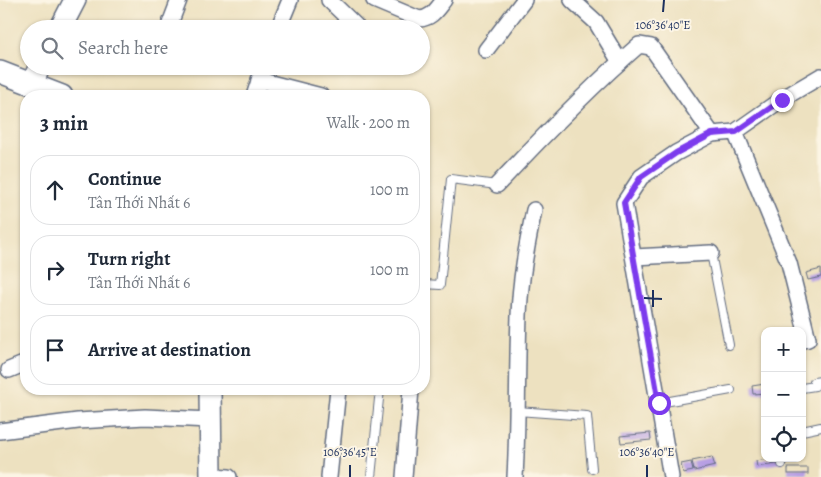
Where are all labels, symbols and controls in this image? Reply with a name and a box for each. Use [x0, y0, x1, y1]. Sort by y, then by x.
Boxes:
text: 106°36'40"E [636, 17, 690, 33]
search box [20, 20, 430, 75]
icon: search [38, 34, 66, 62]
text: Search here [78, 35, 168, 61]
route end [771, 89, 794, 112]
text: 3 min [40, 109, 88, 137]
text: Walk · 200 m [326, 112, 410, 134]
text: Continue [88, 166, 162, 192]
icon: ahead [41, 176, 69, 204]
text: 100 m [370, 179, 409, 201]
text: Tân Thới Nhất 6 [88, 192, 190, 214]
text: Turn right [88, 246, 170, 272]
icon: right [41, 256, 69, 284]
text: 100 m [370, 259, 409, 281]
text: Tân Thới Nhất 6 [88, 272, 190, 294]
map controls [761, 327, 806, 462]
button: + [761, 327, 806, 372]
icon: arrive [41, 336, 69, 364]
text: Arrive at destination [88, 337, 251, 363]
button: − [761, 372, 806, 417]
route start [648, 392, 671, 415]
button: locate [761, 417, 806, 462]
text: 106°36'45"E [323, 444, 377, 460]
text: 106°36'40"E [620, 444, 674, 460]

